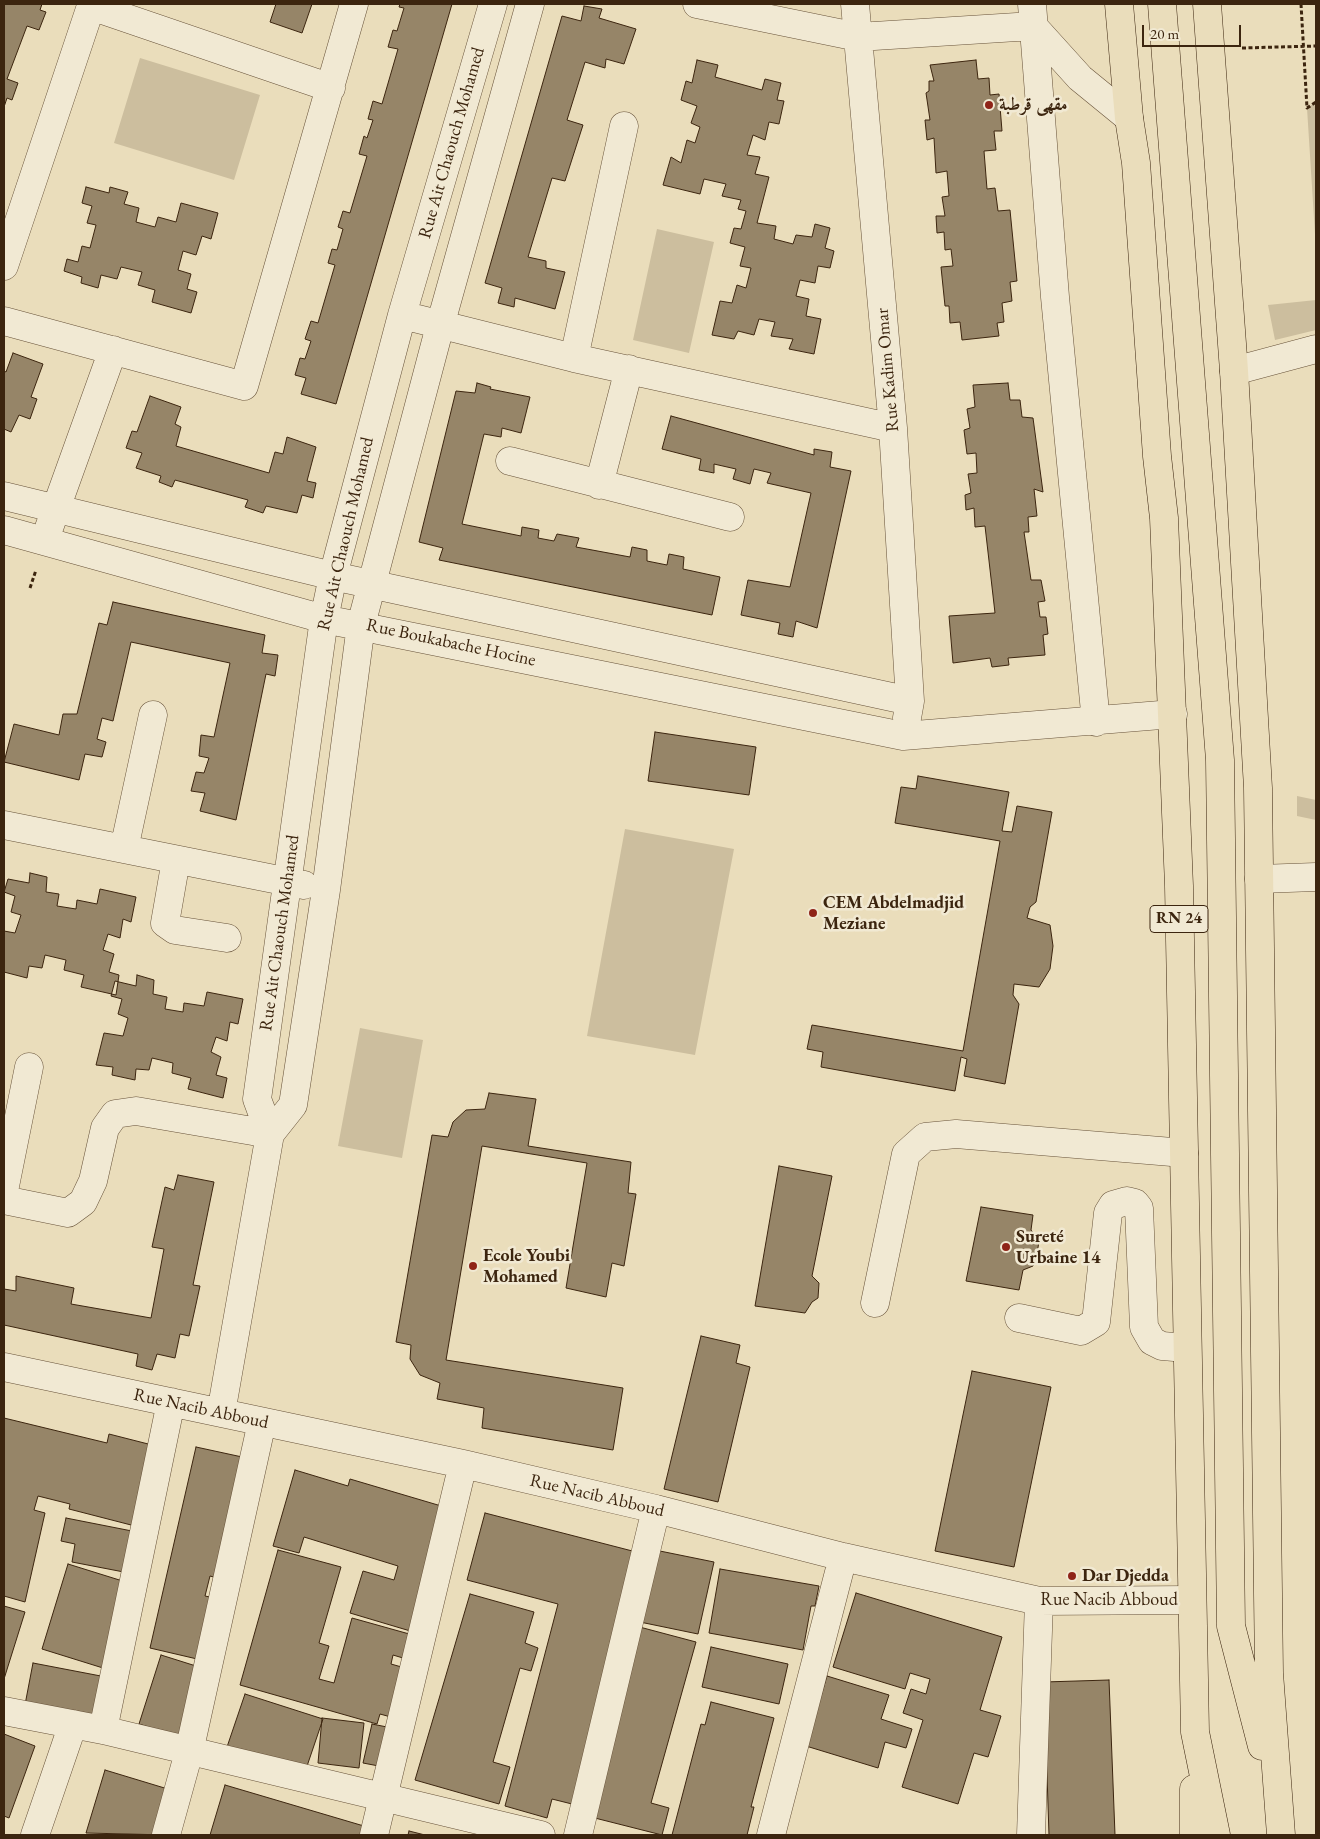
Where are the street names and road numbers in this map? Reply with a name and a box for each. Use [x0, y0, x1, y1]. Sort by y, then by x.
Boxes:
street label: Rue Ait Chaouch Mohamed [414, 45, 490, 241]
street label: Rue Kadim Omar [872, 307, 904, 433]
street label: Rue Ait Chaouch Mohamed [313, 435, 379, 633]
street label: Rue Boukabache Hocine [364, 614, 538, 672]
street label: Rue Ait Chaouch Mohamed [256, 834, 304, 1032]
road number: RN 24 [1150, 906, 1208, 932]
street label: Rue Nacib Abboud [132, 1384, 270, 1434]
street label: Rue Nacib Abboud [528, 1470, 666, 1522]
street label: Rue Nacib Abboud [1040, 1589, 1178, 1611]

